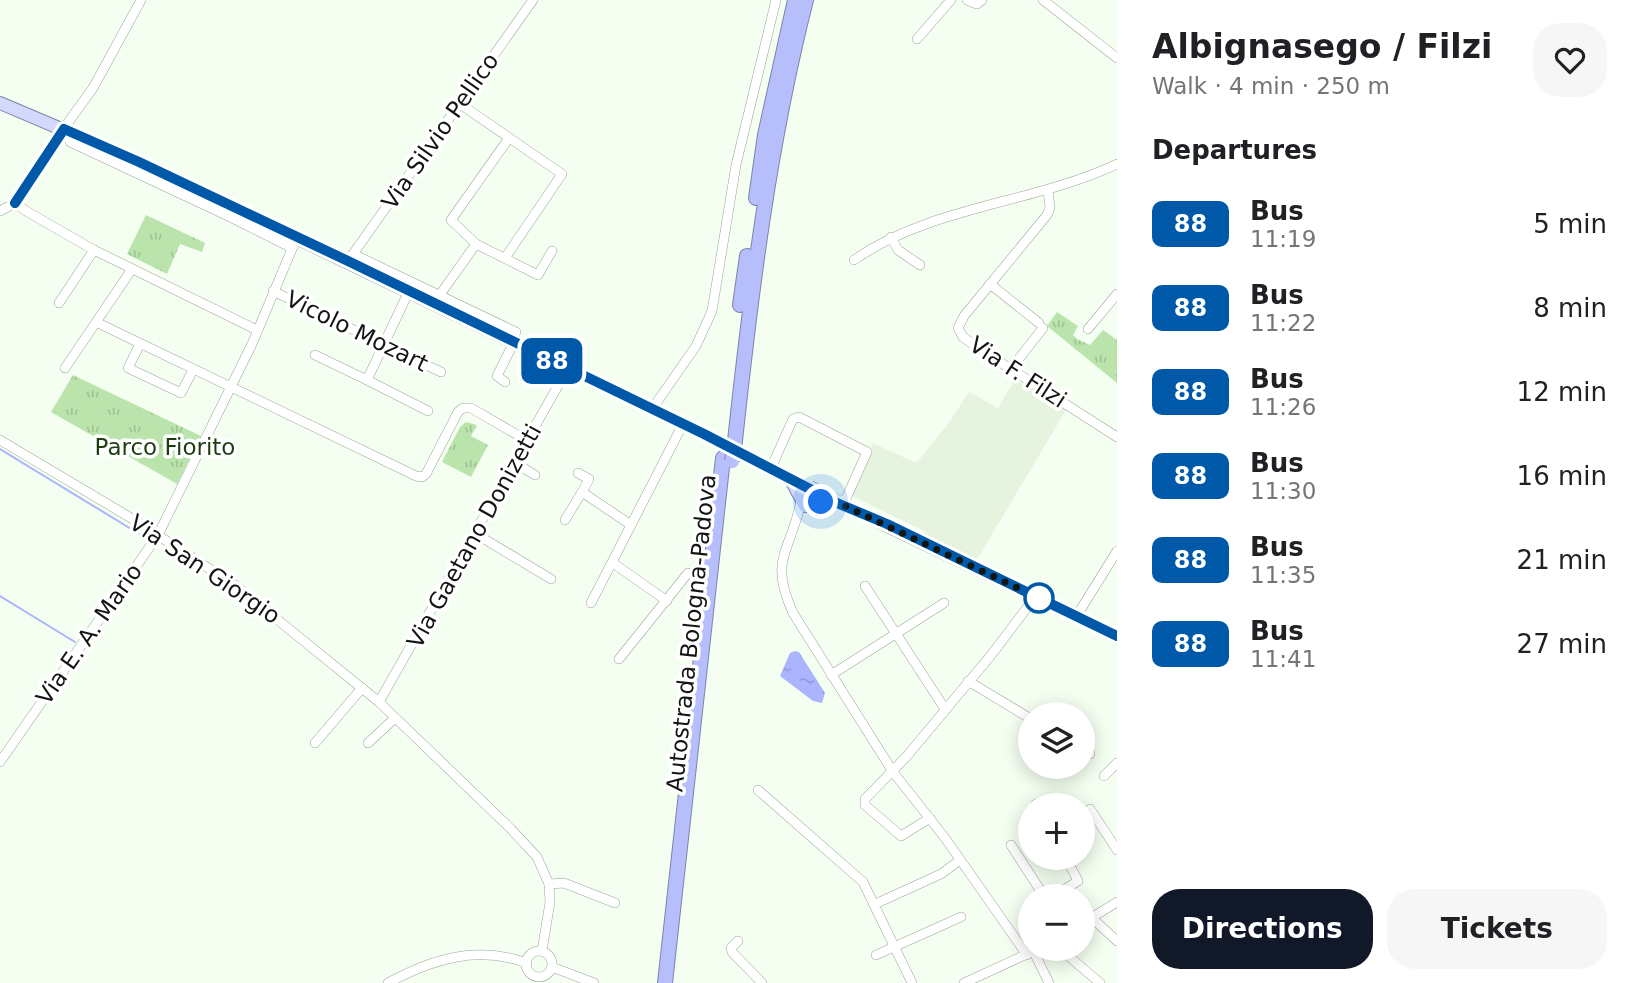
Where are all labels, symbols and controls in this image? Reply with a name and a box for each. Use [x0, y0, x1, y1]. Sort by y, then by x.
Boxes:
button: heart [1533, 23, 1607, 97]
text: Albignasego / Filzi [1152, 27, 1492, 66]
street label: Via Silvio Pellico [376, 48, 504, 214]
text: Walk · 4 min · 250 m [1152, 73, 1390, 99]
text: Departures [1152, 135, 1317, 165]
text: Bus [1250, 196, 1304, 226]
text: 5 min [1533, 209, 1607, 239]
text: 88 [1174, 210, 1207, 238]
text: 11:19 [1250, 226, 1316, 252]
text: Bus [1250, 280, 1304, 310]
street label: Vicolo Mozart [282, 285, 432, 377]
text: 8 min [1533, 293, 1607, 323]
text: 88 [1174, 294, 1207, 322]
text: 11:22 [1250, 310, 1316, 336]
street label: Via F. Filzi [965, 331, 1071, 413]
line badge: 88 [520, 338, 584, 384]
text: 88 [535, 347, 569, 375]
text: Bus [1250, 364, 1304, 394]
text: 12 min [1517, 377, 1607, 407]
text: 88 [1174, 378, 1207, 406]
text: 11:26 [1250, 394, 1316, 420]
street label: Via Gaetano Donizetti [402, 420, 546, 652]
park label: Parco Fiorito [95, 434, 235, 460]
text: Bus [1250, 448, 1304, 478]
text: 16 min [1517, 461, 1607, 491]
text: 88 [1174, 462, 1207, 490]
street label: Autostrada Bologna-Padova [661, 473, 721, 793]
text: 11:30 [1250, 478, 1316, 504]
your location [803, 484, 838, 519]
street label: Via San Giorgio [125, 509, 285, 629]
text: Bus [1250, 532, 1304, 562]
text: 21 min [1517, 545, 1607, 575]
text: 88 [1174, 546, 1207, 574]
street label: Via E. A. Mario [31, 559, 147, 709]
text: 11:35 [1250, 562, 1316, 588]
unlabelled marker [1024, 583, 1054, 613]
text: Bus [1250, 616, 1304, 646]
text: 27 min [1517, 629, 1607, 659]
text: 88 [1174, 630, 1207, 658]
text: 11:41 [1250, 646, 1316, 672]
map controls [1018, 702, 1095, 961]
button: layers [1018, 702, 1095, 779]
button: + [1018, 793, 1095, 870]
button: − [1018, 884, 1095, 961]
button: Directions [1152, 889, 1373, 969]
button: Tickets [1387, 889, 1607, 969]

